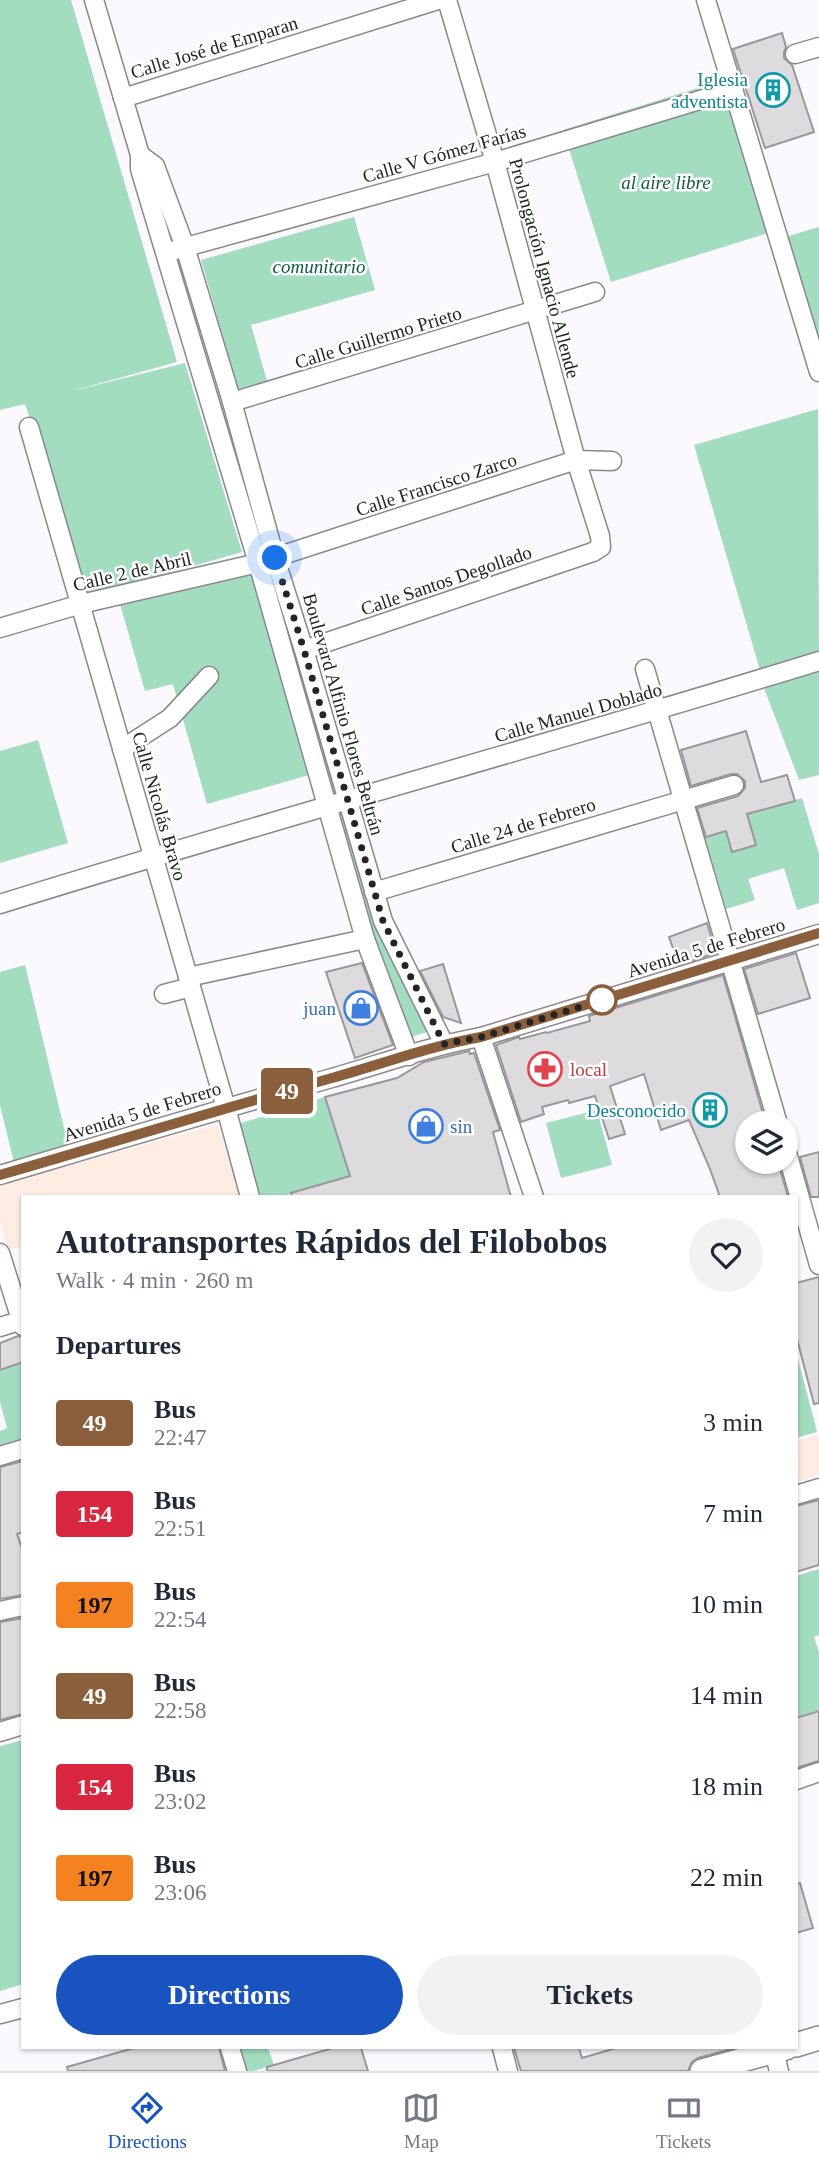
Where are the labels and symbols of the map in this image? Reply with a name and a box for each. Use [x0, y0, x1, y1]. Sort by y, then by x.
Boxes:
street label: Calle José de Emparan [128, 12, 301, 83]
place label: Iglesia adventista [671, 69, 749, 112]
building icon: Iglesia adventista [754, 71, 792, 109]
street label: Calle V Gómez Farías [360, 120, 528, 187]
street label: Prolongación Ignacio Allende [505, 156, 584, 380]
park label: al aire libre [621, 172, 711, 193]
park label: comunitario [273, 256, 365, 277]
street label: Calle Guillermo Prieto [292, 302, 464, 373]
street label: Calle Francisco Zarco [353, 449, 519, 520]
your location [257, 540, 292, 575]
street label: Calle Santos Degollado [358, 541, 534, 620]
street label: Calle 2 de Abril [71, 548, 193, 595]
street label: Boulevard Alfinio Flores Beltrán [299, 591, 388, 838]
street label: Calle Manuel Doblado [492, 679, 664, 746]
street label: Calle Nicolás Bravo [128, 729, 191, 883]
street label: Calle 24 de Febrero [448, 793, 598, 858]
street label: Avenida 5 de Febrero [625, 914, 788, 981]
unlabelled marker [587, 985, 617, 1015]
shop icon: juan [342, 989, 380, 1027]
place label: juan [302, 998, 336, 1019]
pharmacy icon: local [526, 1050, 564, 1088]
place label: local [570, 1059, 607, 1080]
line badge: 49 [256, 1068, 318, 1114]
street label: Avenida 5 de Febrero [61, 1078, 224, 1145]
building icon: Desconocido [691, 1091, 729, 1129]
place label: Desconocido [587, 1100, 686, 1121]
shop icon: sin [407, 1107, 445, 1145]
place label: sin [450, 1116, 473, 1137]

